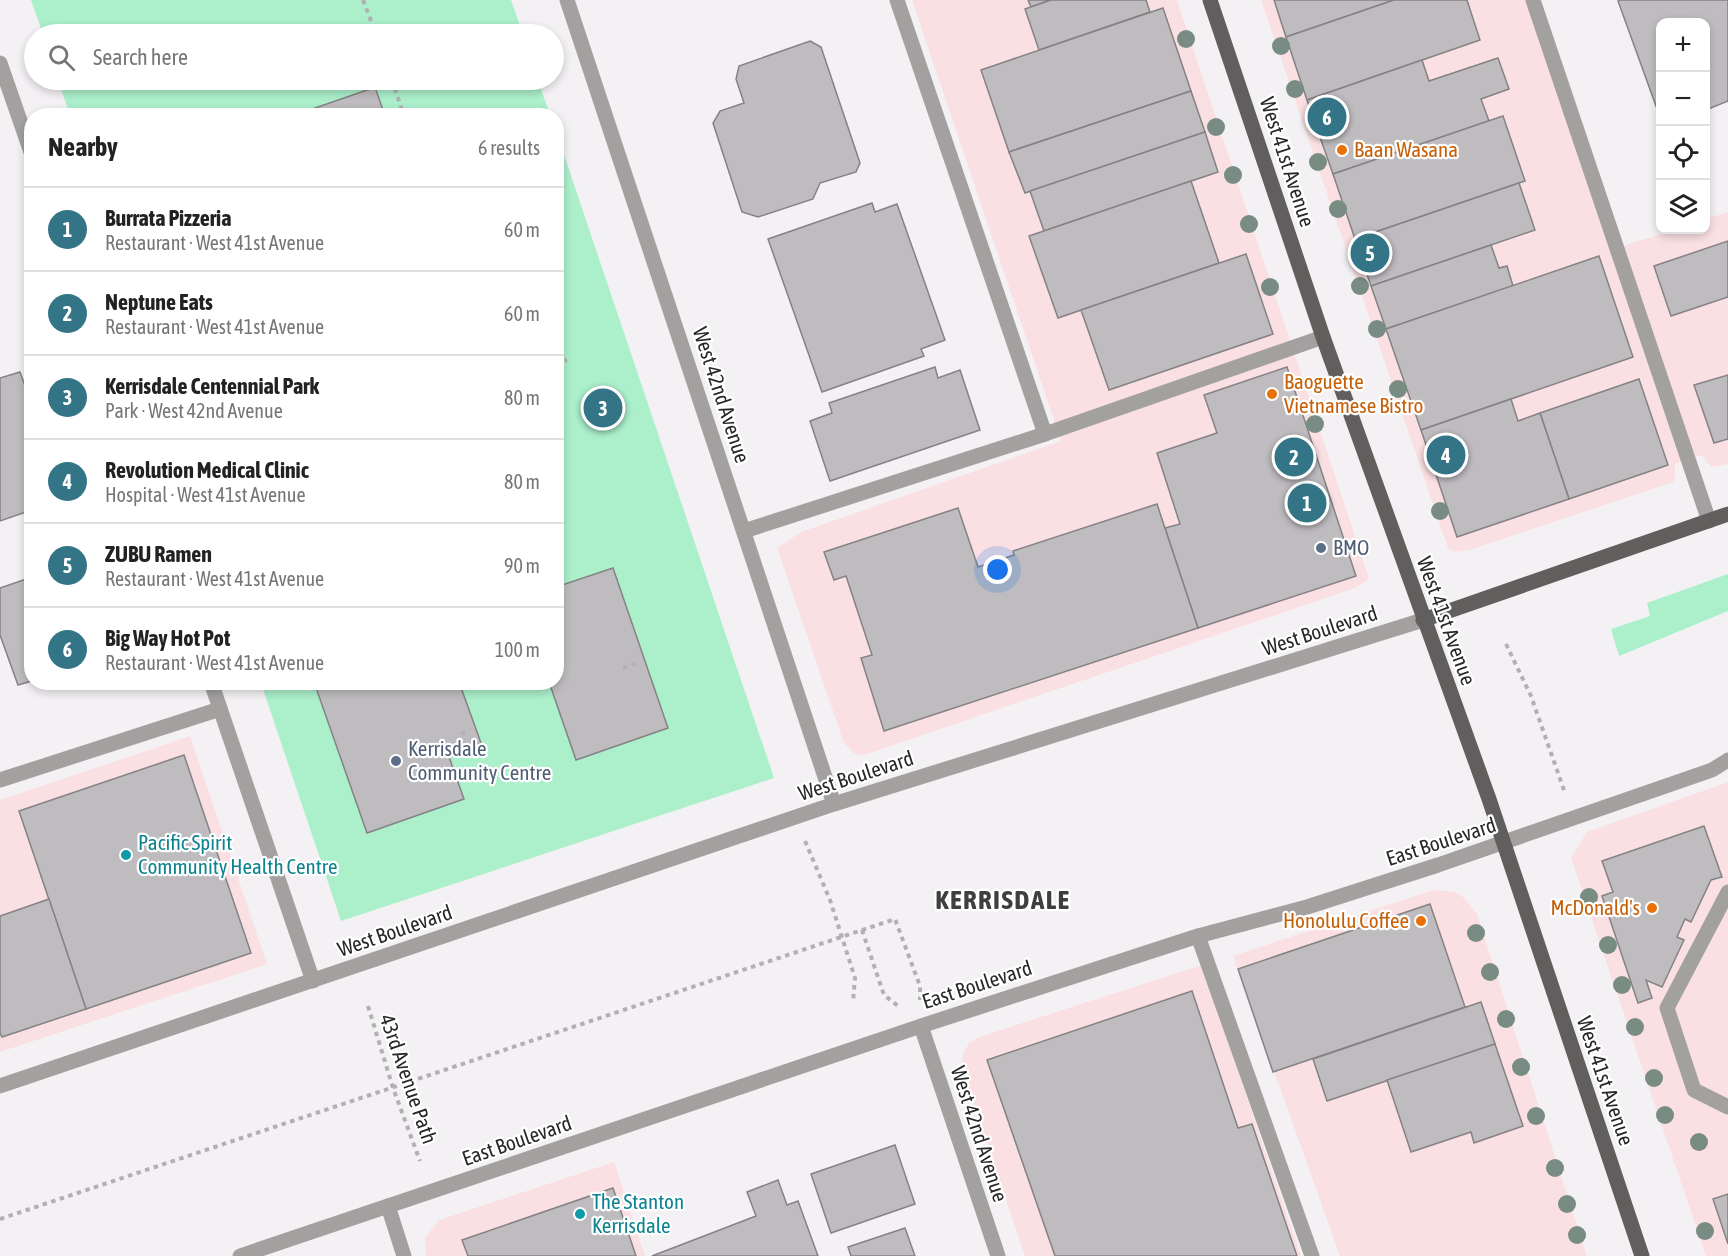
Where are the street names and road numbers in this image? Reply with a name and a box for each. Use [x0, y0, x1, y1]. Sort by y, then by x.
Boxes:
street label: West 41st Avenue [1256, 94, 1320, 229]
street label: West 42nd Avenue [689, 324, 755, 466]
street label: West 41st Avenue [1413, 553, 1481, 688]
street label: West Boulevard [1259, 600, 1380, 660]
street label: West Boulevard [795, 745, 916, 805]
street label: East Boulevard [1383, 812, 1499, 870]
street label: West Boulevard [334, 899, 455, 961]
street label: East Boulevard [919, 955, 1035, 1013]
street label: 43rd Avenue Path [376, 1011, 442, 1147]
street label: West 41st Avenue [1573, 1013, 1639, 1148]
street label: West 42nd Avenue [947, 1063, 1013, 1205]
street label: East Boulevard [459, 1110, 575, 1170]

